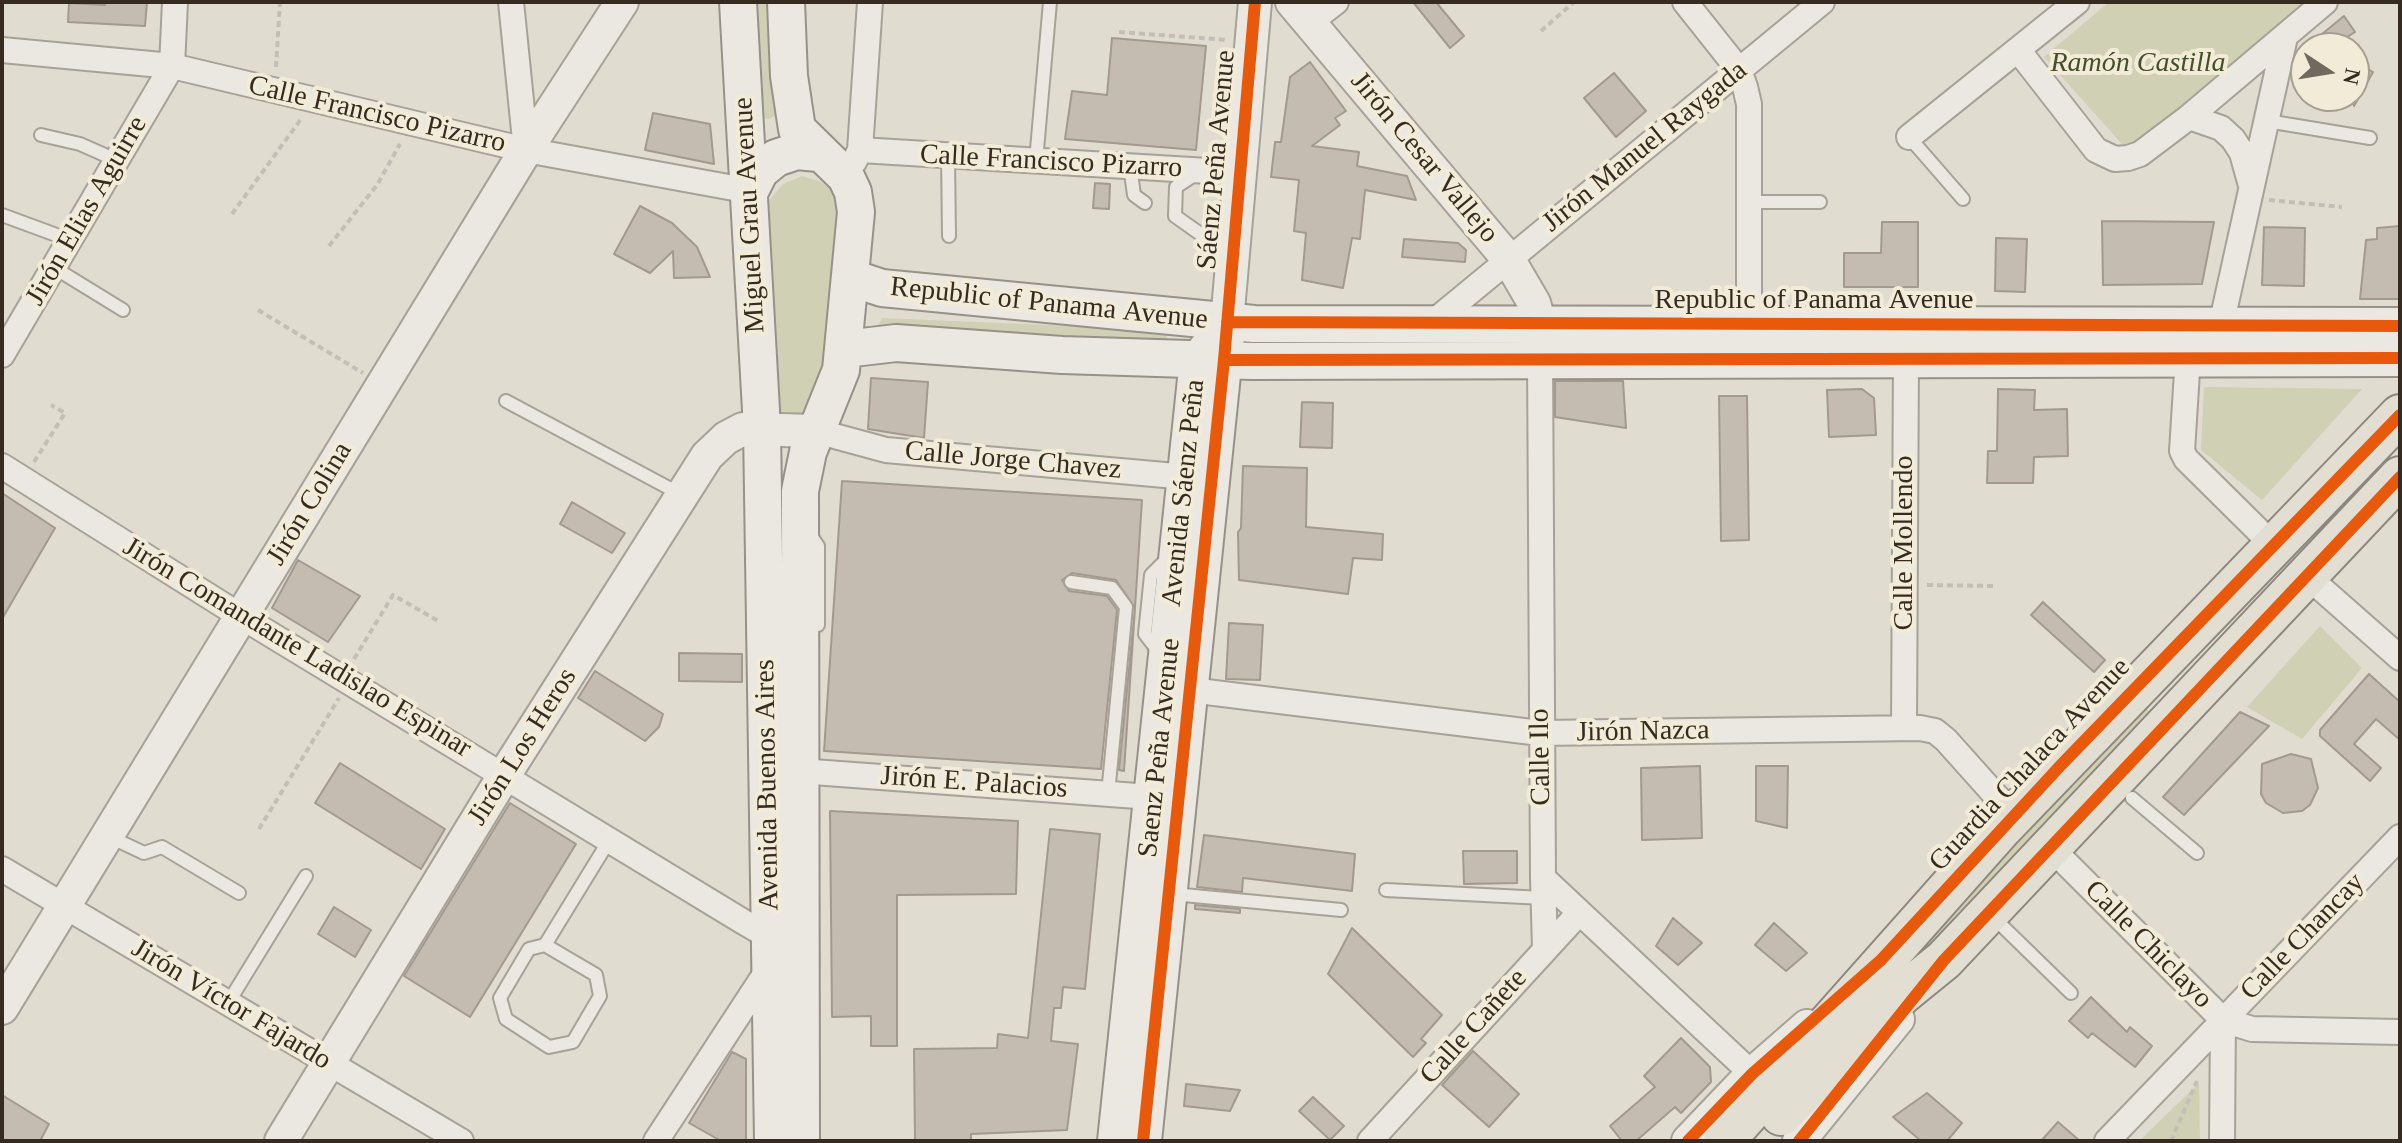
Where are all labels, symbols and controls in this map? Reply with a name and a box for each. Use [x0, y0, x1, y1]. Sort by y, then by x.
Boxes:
north arrow [2290, 32, 2370, 112]
park label: Ramón Castilla [2050, 47, 2226, 81]
street label: Sáenz Peña Avenue [1191, 49, 1243, 271]
street label: Jirón Manuel Raygada [1536, 54, 1754, 240]
street label: Jirón Cesar Vallejo [1343, 66, 1505, 250]
text: N [2338, 66, 2366, 87]
street label: Calle Francisco Pizarro [245, 69, 509, 161]
street label: Miguel Grau Avenue [727, 96, 773, 334]
street label: Jirón Elias Aguirre [19, 110, 155, 312]
street label: Calle Francisco Pizarro [919, 138, 1183, 186]
street label: Republic of Panama Avenue [889, 271, 1209, 337]
street label: Republic of Panama Avenue [1654, 284, 1974, 318]
street label: Avenida Sáenz Peña [1155, 378, 1213, 608]
street label: Calle Jorge Chavez [903, 435, 1123, 487]
street label: Jirón Colina [260, 436, 360, 572]
street label: Calle Mollendo [1888, 456, 1922, 630]
street label: Jirón Comandante Ladislao Espinar [117, 530, 477, 766]
street label: Saenz Peña Avenue [1132, 637, 1188, 859]
street label: Guardia Chalaca Avenue [1922, 651, 2138, 879]
street label: Avenida Buenos Aires [749, 659, 787, 911]
street label: Jirón Los Heros [461, 662, 585, 832]
street label: Calle Ilo [1523, 708, 1559, 806]
street label: Jirón Nazca [1576, 714, 1710, 750]
street label: Jirón E. Palacios [879, 760, 1069, 806]
street label: Calle Chancay [2234, 866, 2372, 1008]
street label: Calle Chiclayo [2077, 874, 2219, 1016]
street label: Jirón Víctor Fajardo [125, 932, 337, 1078]
street label: Calle Cañete [1413, 962, 1535, 1092]

